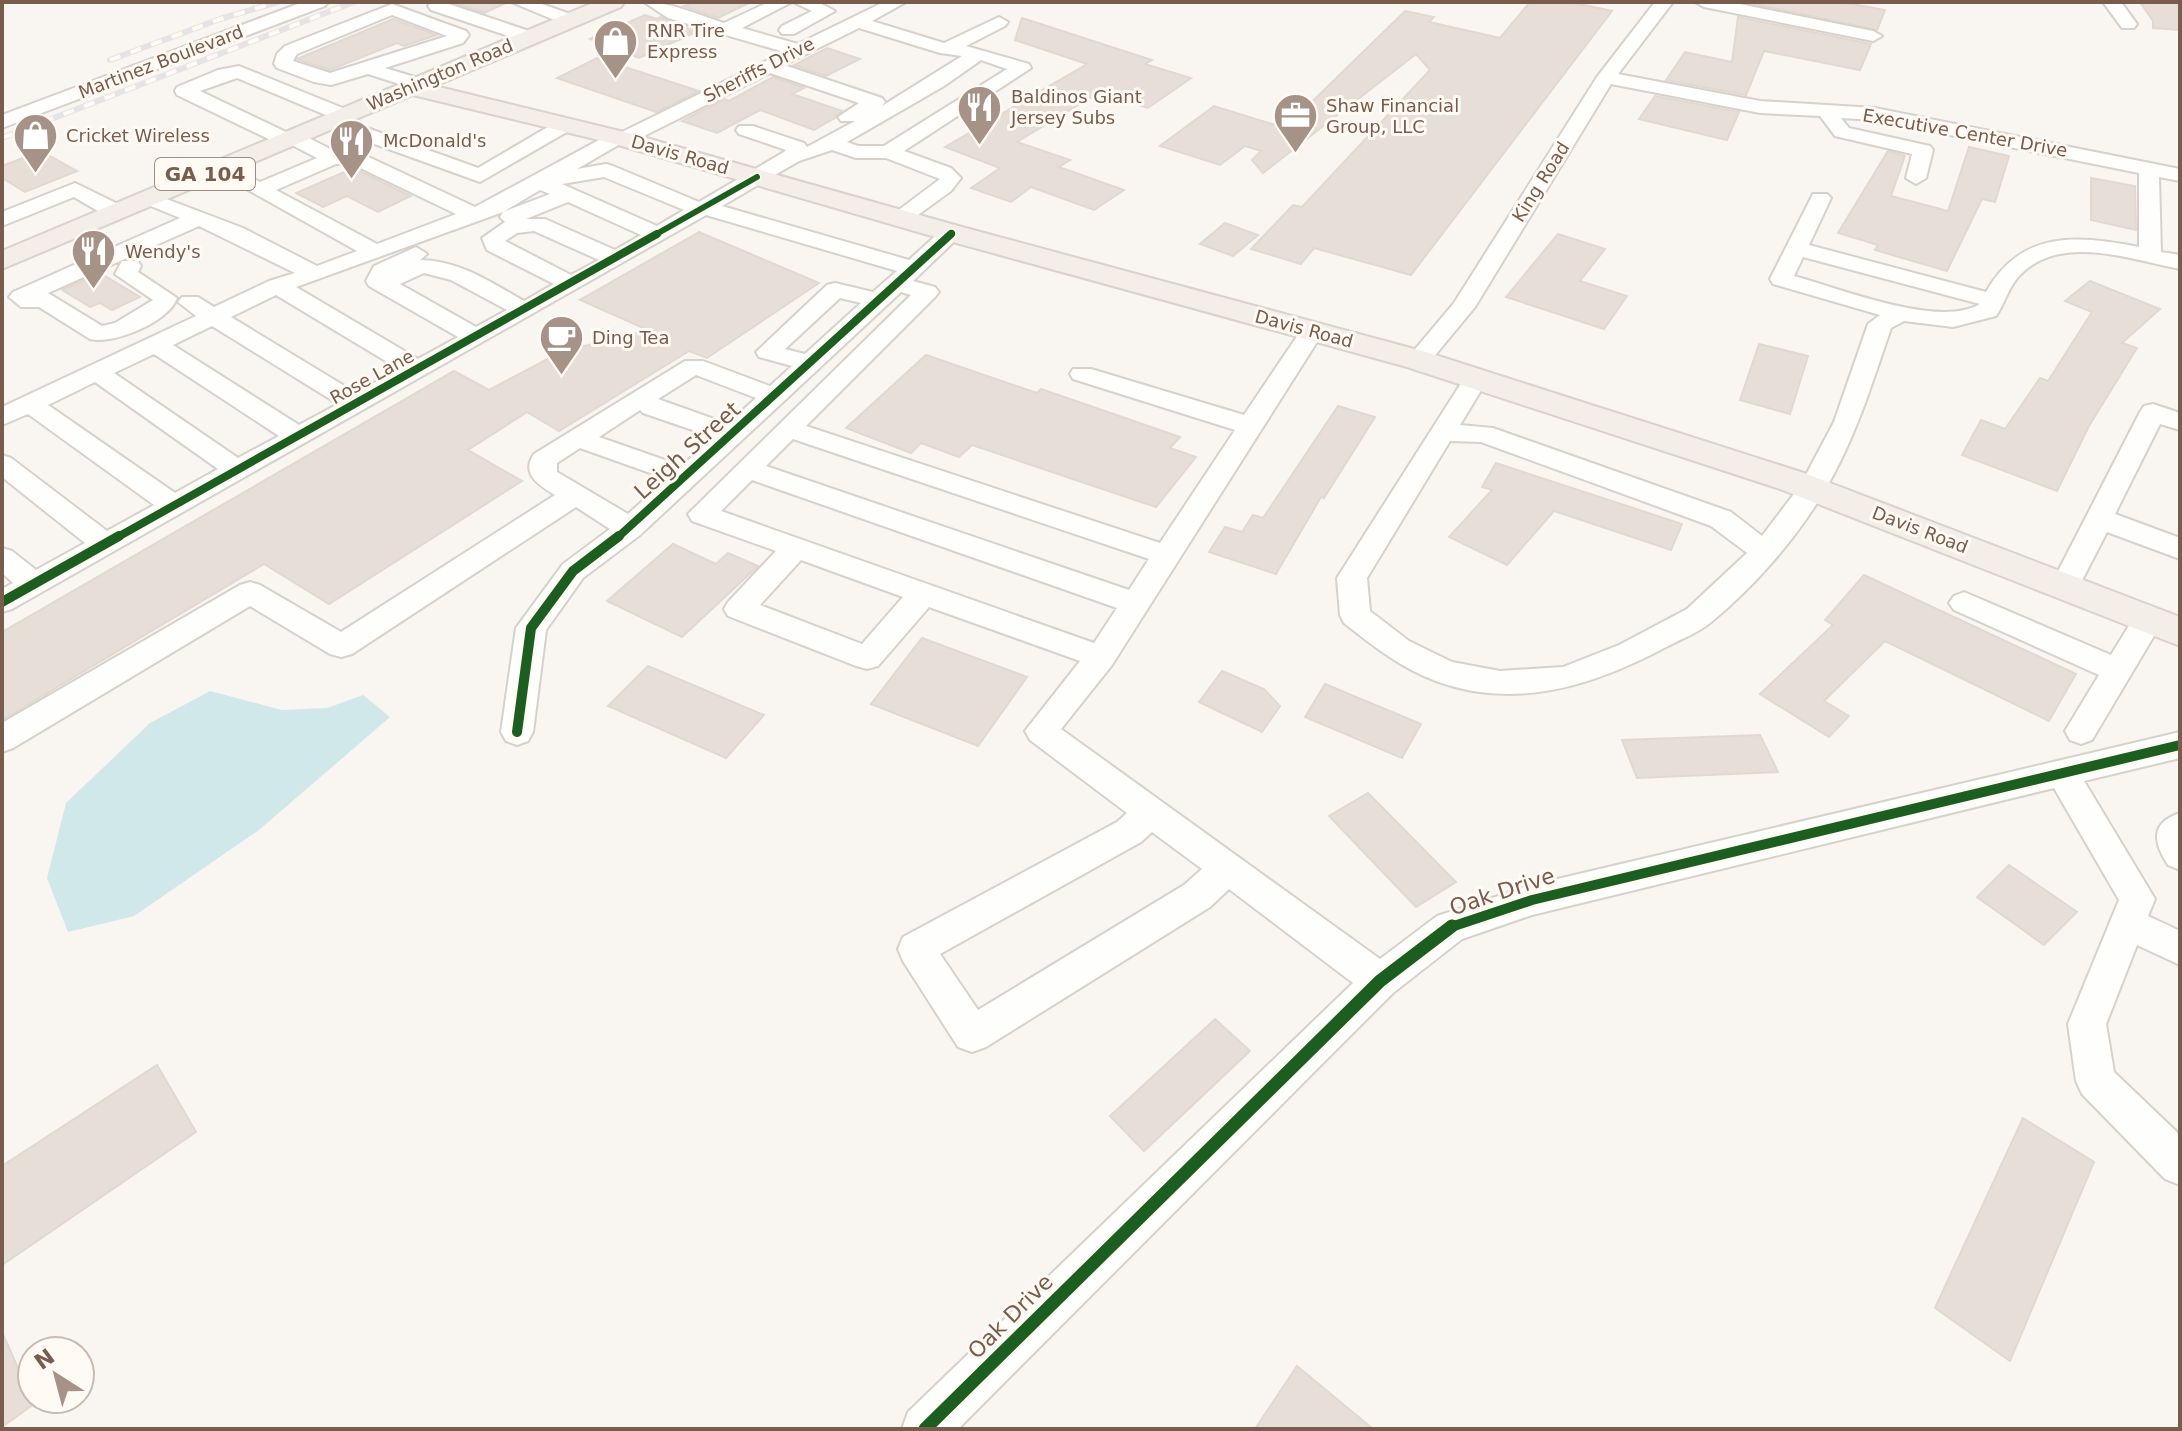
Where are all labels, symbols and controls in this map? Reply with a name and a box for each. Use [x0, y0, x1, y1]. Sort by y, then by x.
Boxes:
shop icon: RNR Tire Express [592, 17, 640, 80]
street label: Martinez Boulevard [76, 20, 246, 103]
place label: RNR Tire Express [647, 20, 725, 62]
street label: Sheriffs Drive [700, 33, 818, 107]
street label: Washington Road [364, 34, 516, 115]
restaurant icon: Baldinos Giant Jersey Subs [956, 83, 1004, 146]
place label: Baldinos Giant Jersey Subs [1010, 86, 1142, 128]
office icon: Shaw Financial Group, LLC [1271, 92, 1319, 155]
place label: Shaw Financial Group, LLC [1326, 95, 1459, 137]
street label: Executive Center Drive [1861, 104, 2069, 161]
shop icon: Cricket Wireless [11, 112, 59, 175]
restaurant icon: McDonald's [328, 117, 376, 180]
place label: Cricket Wireless [66, 125, 210, 146]
place label: McDonald's [383, 130, 487, 151]
street label: Davis Road [629, 131, 731, 179]
street label: King Road [1508, 138, 1573, 226]
road number: GA 104 [155, 158, 255, 190]
restaurant icon: Wendy's [70, 228, 118, 291]
place label: Wendy's [125, 241, 201, 262]
street label: Davis Road [1253, 305, 1356, 352]
cafe icon: Ding Tea [537, 314, 585, 377]
place label: Ding Tea [592, 327, 669, 348]
street label: Rose Lane [326, 345, 417, 408]
street label: Leigh Street [629, 396, 745, 504]
street label: Davis Road [1869, 502, 1971, 557]
street label: Oak Drive [1446, 863, 1558, 920]
street label: Oak Drive [963, 1269, 1058, 1364]
north arrow [16, 1335, 96, 1415]
text: N [30, 1344, 59, 1375]

